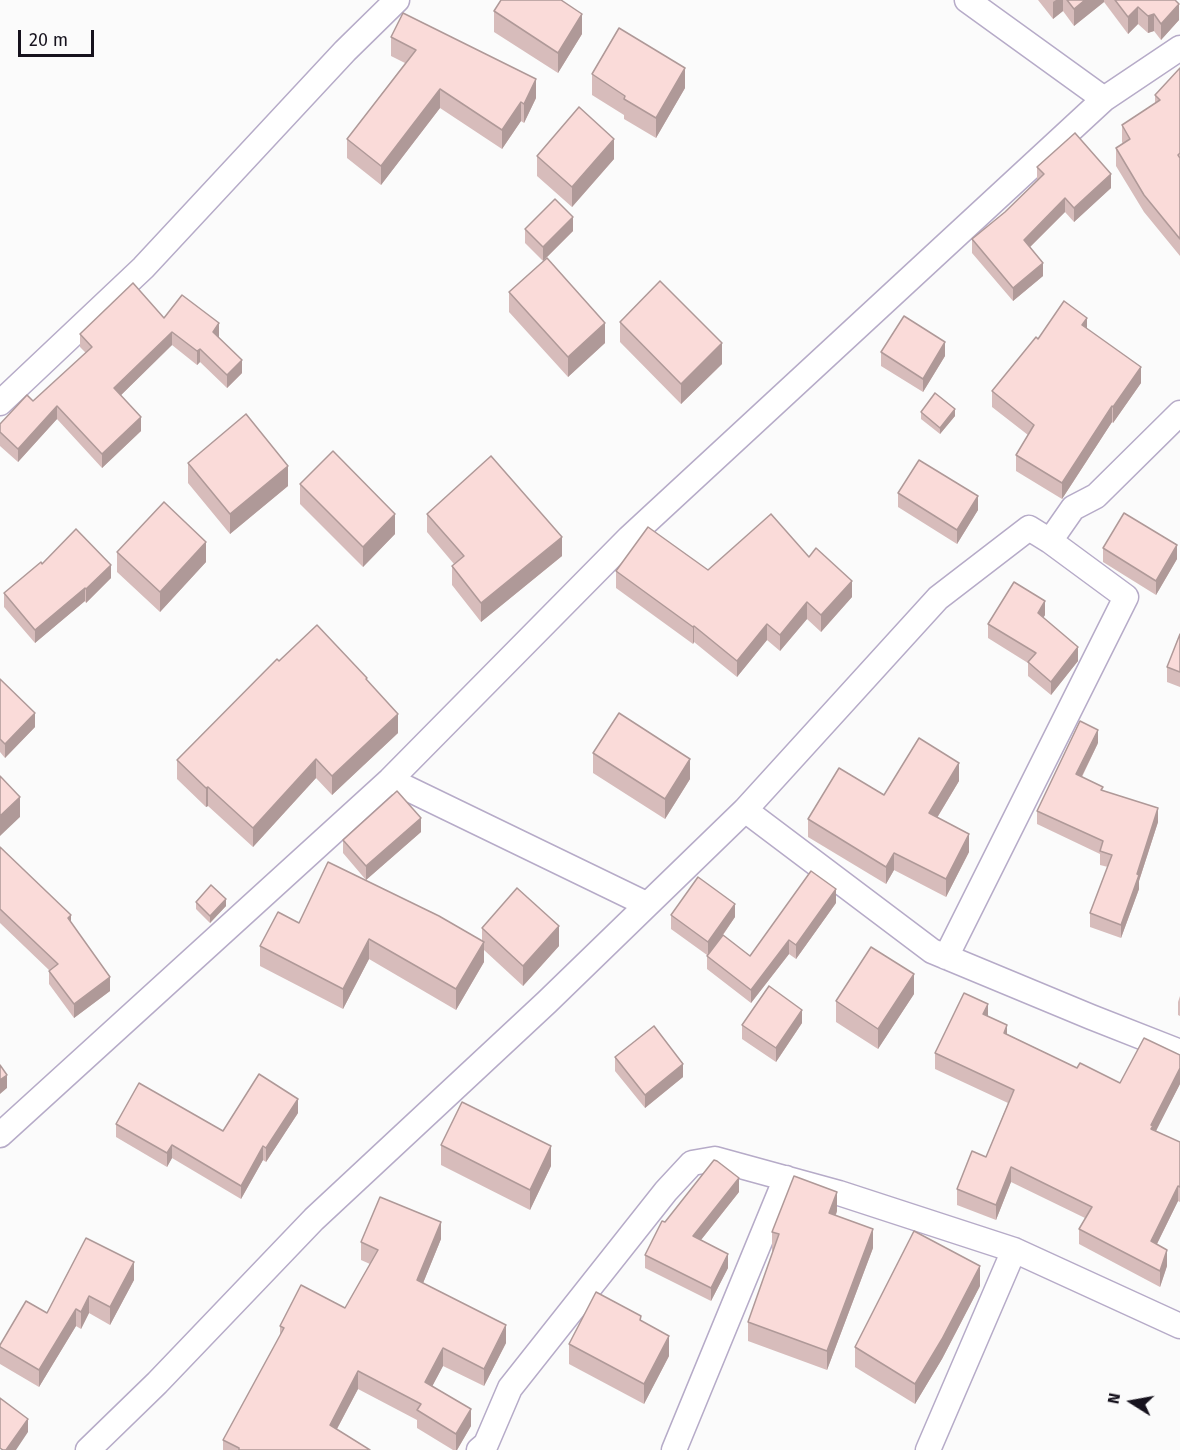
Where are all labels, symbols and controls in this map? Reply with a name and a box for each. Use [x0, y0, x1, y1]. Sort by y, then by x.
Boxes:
scale bar [21, 18, 98, 56]
text: 20 m [29, 29, 68, 51]
north arrow [1102, 1372, 1162, 1432]
text: N [1104, 1391, 1124, 1405]

